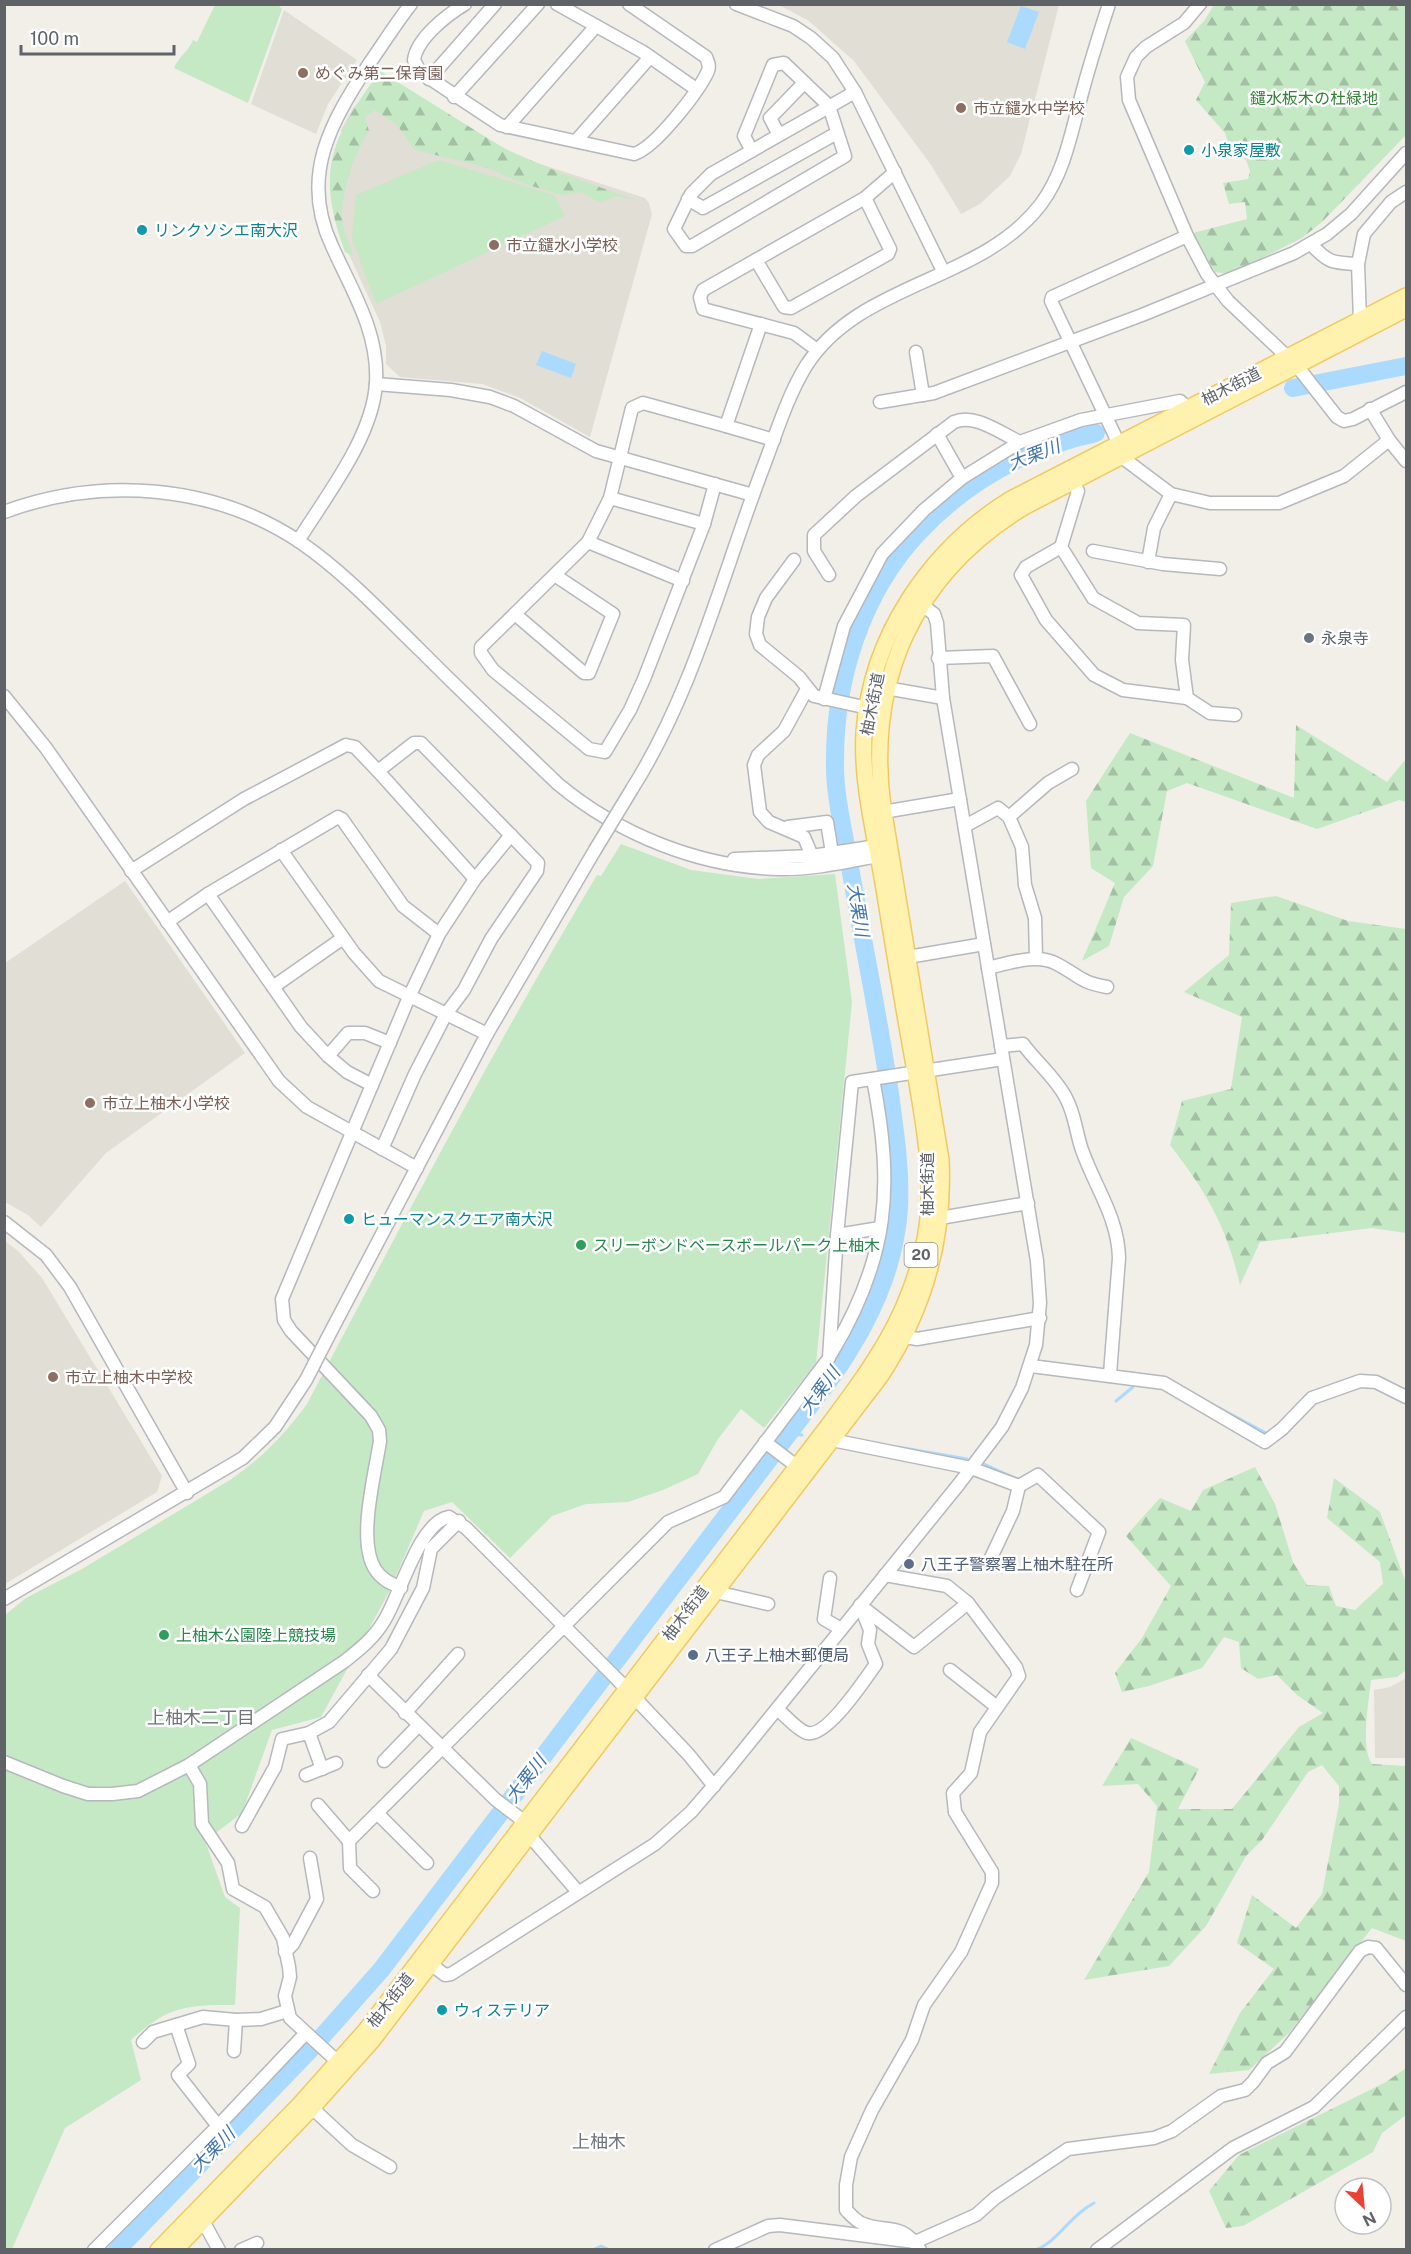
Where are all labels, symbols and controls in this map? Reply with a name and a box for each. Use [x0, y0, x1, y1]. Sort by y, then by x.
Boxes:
scale bar [21, 18, 174, 56]
text: 100 m [30, 28, 79, 49]
place label: めぐみ第二保育園 [315, 64, 443, 83]
marker: めぐみ第二保育園 [296, 66, 310, 80]
park label: 鑓水板木の杜緑地 [1250, 89, 1378, 108]
place label: 市立鑓水中学校 [973, 99, 1085, 118]
marker: 市立鑓水中学校 [954, 101, 968, 115]
place label: 小泉家屋敷 [1201, 141, 1281, 160]
marker: 小泉家屋敷 [1182, 143, 1196, 157]
place label: リンクソシエ南大沢 [154, 221, 298, 240]
marker: リンクソシエ南大沢 [135, 223, 149, 237]
place label: 市立鑓水小学校 [506, 236, 618, 255]
marker: 市立鑓水小学校 [487, 238, 501, 252]
street label: 柚木街道 [1198, 363, 1264, 409]
water label: 大栗川 [1005, 434, 1065, 474]
place label: 永泉寺 [1321, 629, 1369, 648]
marker: 永泉寺 [1302, 631, 1316, 645]
street label: 柚木街道 [857, 671, 888, 737]
water label: 大栗川 [844, 882, 873, 940]
place label: 市立上柚木小学校 [102, 1094, 230, 1113]
marker: 市立上柚木小学校 [83, 1096, 97, 1110]
street label: 柚木街道 [918, 1152, 937, 1216]
place label: ヒューマンスクエア南大沢 [361, 1210, 553, 1229]
marker: ヒューマンスクエア南大沢 [342, 1212, 356, 1226]
place label: スリーボンドベースボールパーク上柚木 [593, 1236, 880, 1255]
marker: スリーボンドベースボールパーク上柚木 [574, 1238, 588, 1252]
road number: 20 [904, 1243, 938, 1267]
water label: 大栗川 [795, 1361, 845, 1419]
place label: 市立上柚木中学校 [65, 1368, 193, 1387]
marker: 市立上柚木中学校 [46, 1370, 60, 1384]
place label: 八王子警察署上柚木駐在所 [921, 1555, 1113, 1574]
marker: 八王子警察署上柚木駐在所 [902, 1557, 916, 1571]
street label: 柚木街道 [659, 1582, 712, 1645]
place label: 上柚木公園陸上競技場 [176, 1626, 336, 1645]
marker: 上柚木公園陸上競技場 [157, 1628, 171, 1642]
place label: 八王子上柚木郵便局 [705, 1646, 849, 1665]
marker: 八王子上柚木郵便局 [686, 1648, 700, 1662]
district label: 上柚木二丁目 [147, 1707, 255, 1728]
water label: 大栗川 [501, 1749, 551, 1807]
street label: 柚木街道 [363, 1969, 418, 2031]
place label: ウィステリア [454, 2001, 550, 2020]
marker: ウィステリア [435, 2003, 449, 2017]
water label: 大栗川 [186, 2121, 240, 2176]
district label: 上柚木 [572, 2131, 626, 2152]
north arrow [1333, 2176, 1393, 2236]
text: N [1360, 2208, 1379, 2230]

